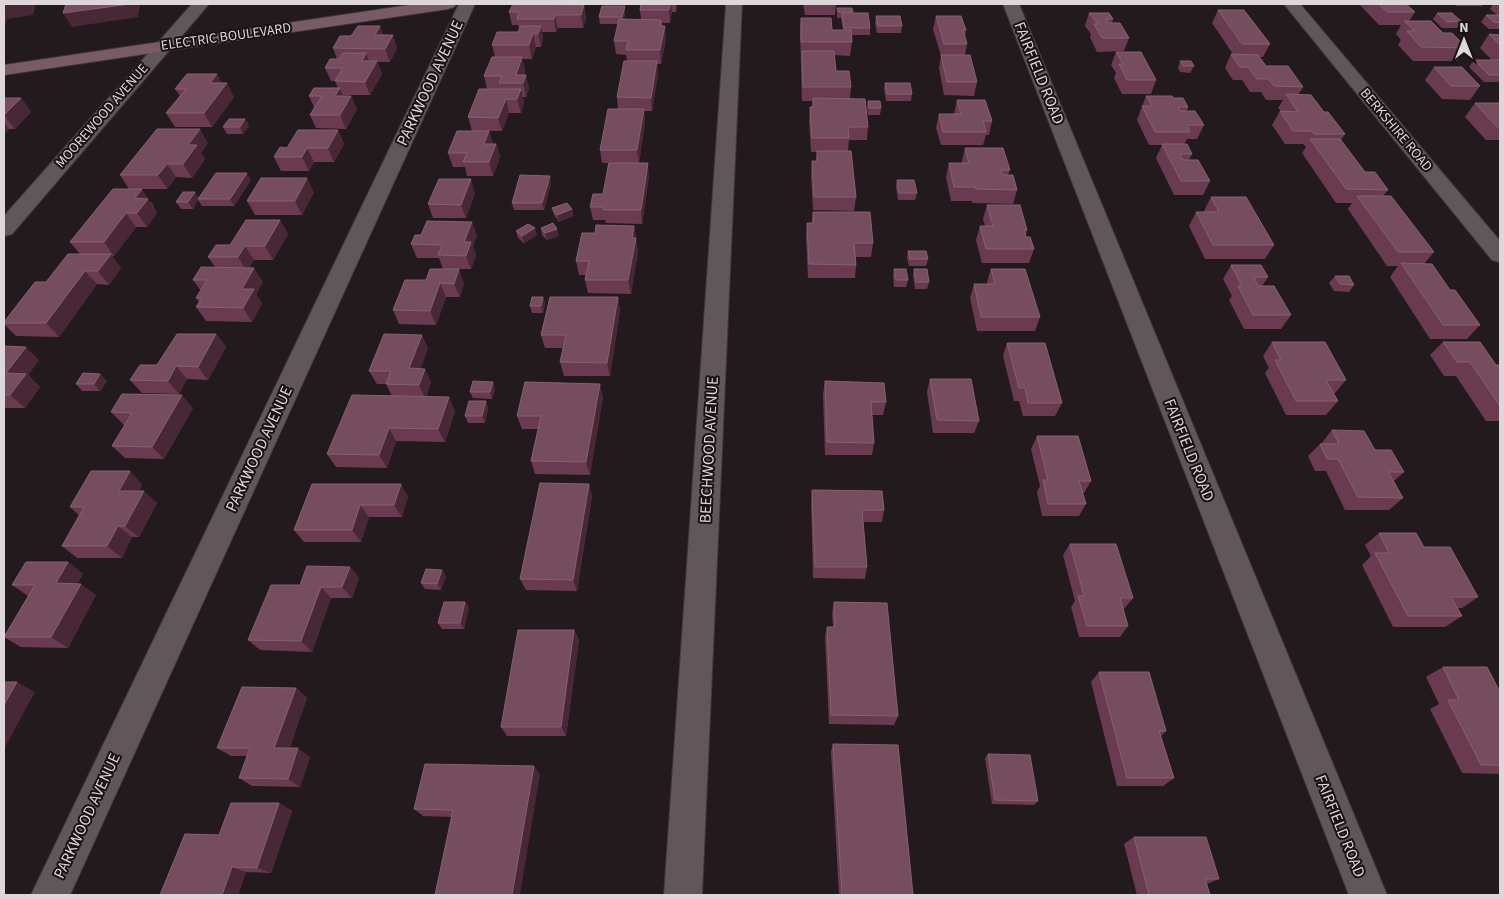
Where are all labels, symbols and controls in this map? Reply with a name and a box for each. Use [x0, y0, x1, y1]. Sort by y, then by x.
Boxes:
north arrow [1439, 15, 1489, 65]
street label: PARKWOOD AVENUE [391, 17, 469, 149]
street label: ELECTRIC BOULEVARD [160, 18, 292, 56]
street label: FAIRFIELD ROAD [1008, 18, 1070, 128]
text: N [1459, 18, 1469, 38]
street label: MOOREWOOD AVENUE [51, 59, 153, 173]
street label: BERKSHIRE ROAD [1355, 84, 1437, 176]
street label: BEECHWOOD AVENUE [694, 376, 724, 524]
street label: PARKWOOD AVENUE [220, 383, 298, 515]
street label: FAIRFIELD ROAD [1158, 395, 1220, 505]
street label: PARKWOOD AVENUE [48, 750, 126, 882]
street label: FAIRFIELD ROAD [1309, 771, 1371, 881]

